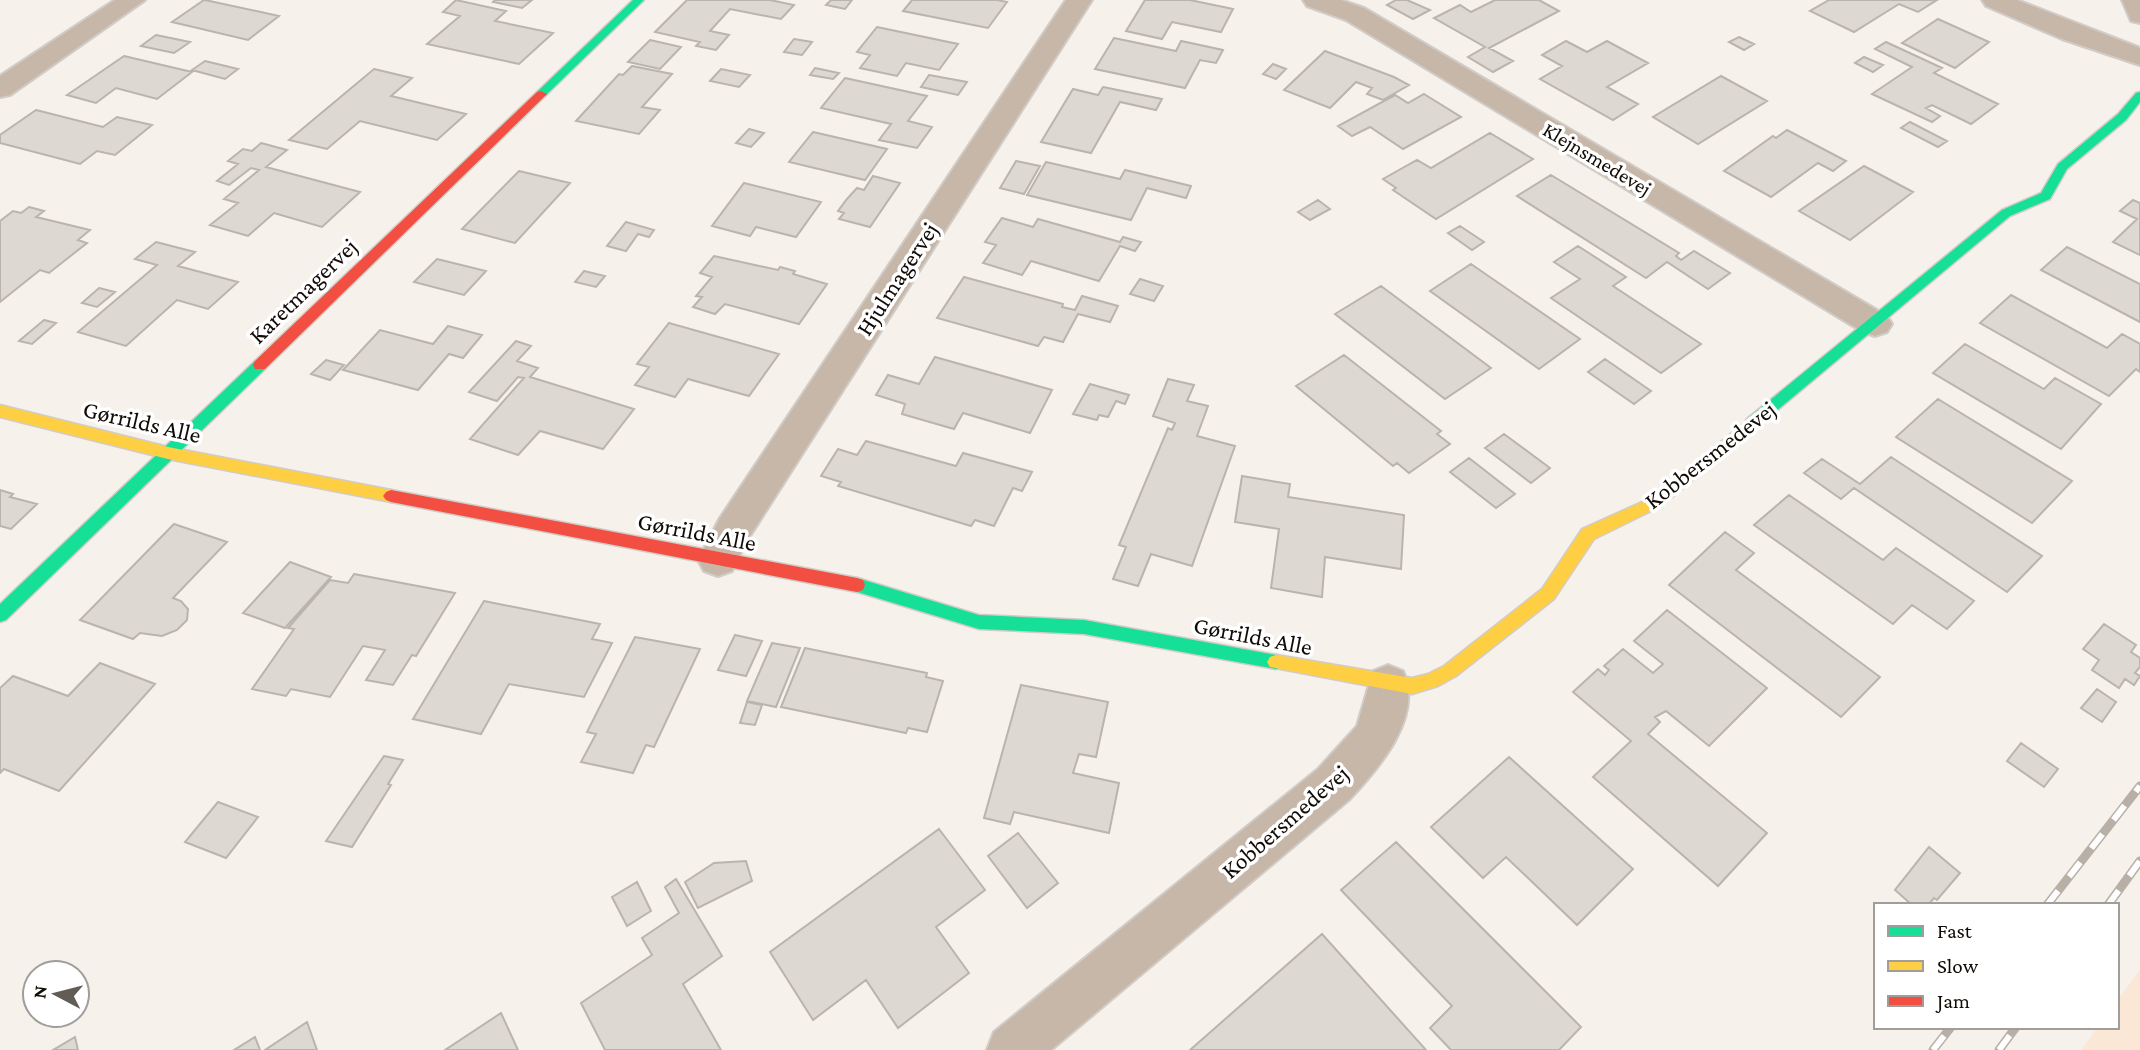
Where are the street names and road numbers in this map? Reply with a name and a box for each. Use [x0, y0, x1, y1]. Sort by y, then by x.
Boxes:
street label: Klejnsmedevej [1539, 117, 1655, 201]
street label: Hjulmagervej [850, 217, 943, 340]
street label: Karetmagervej [243, 232, 362, 349]
street label: Gørrilds Alle [81, 395, 204, 448]
street label: Kobbersmedevej [1639, 395, 1781, 514]
street label: Gørrilds Alle [636, 507, 759, 556]
street label: Gørrilds Alle [1192, 611, 1315, 660]
street label: Kobbersmedevej [1216, 759, 1353, 884]

